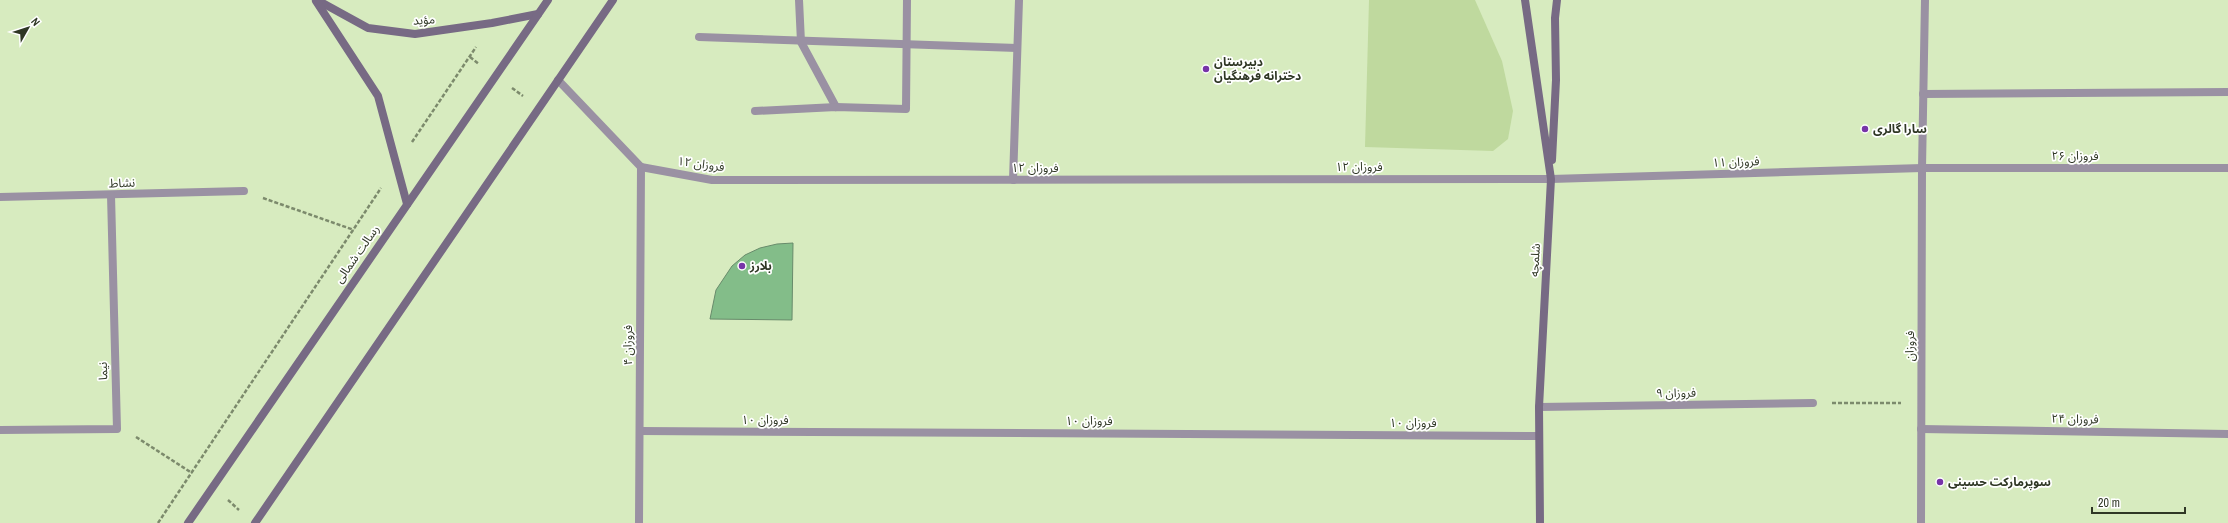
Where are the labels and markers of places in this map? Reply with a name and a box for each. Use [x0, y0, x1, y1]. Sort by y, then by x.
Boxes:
place label: دبیرستان دخترانه فرهنگیان [1214, 54, 1301, 84]
marker: دبیرستان دخترانه فرهنگیان [1201, 64, 1211, 74]
place label: سارا گالری [1873, 121, 1927, 137]
marker: سارا گالری [1860, 124, 1870, 134]
place label: بلارز [749, 258, 772, 274]
marker: بلارز [737, 261, 747, 271]
place label: سوپرمارکت حسینی [1948, 474, 2051, 491]
marker: سوپرمارکت حسینی [1935, 477, 1945, 487]

